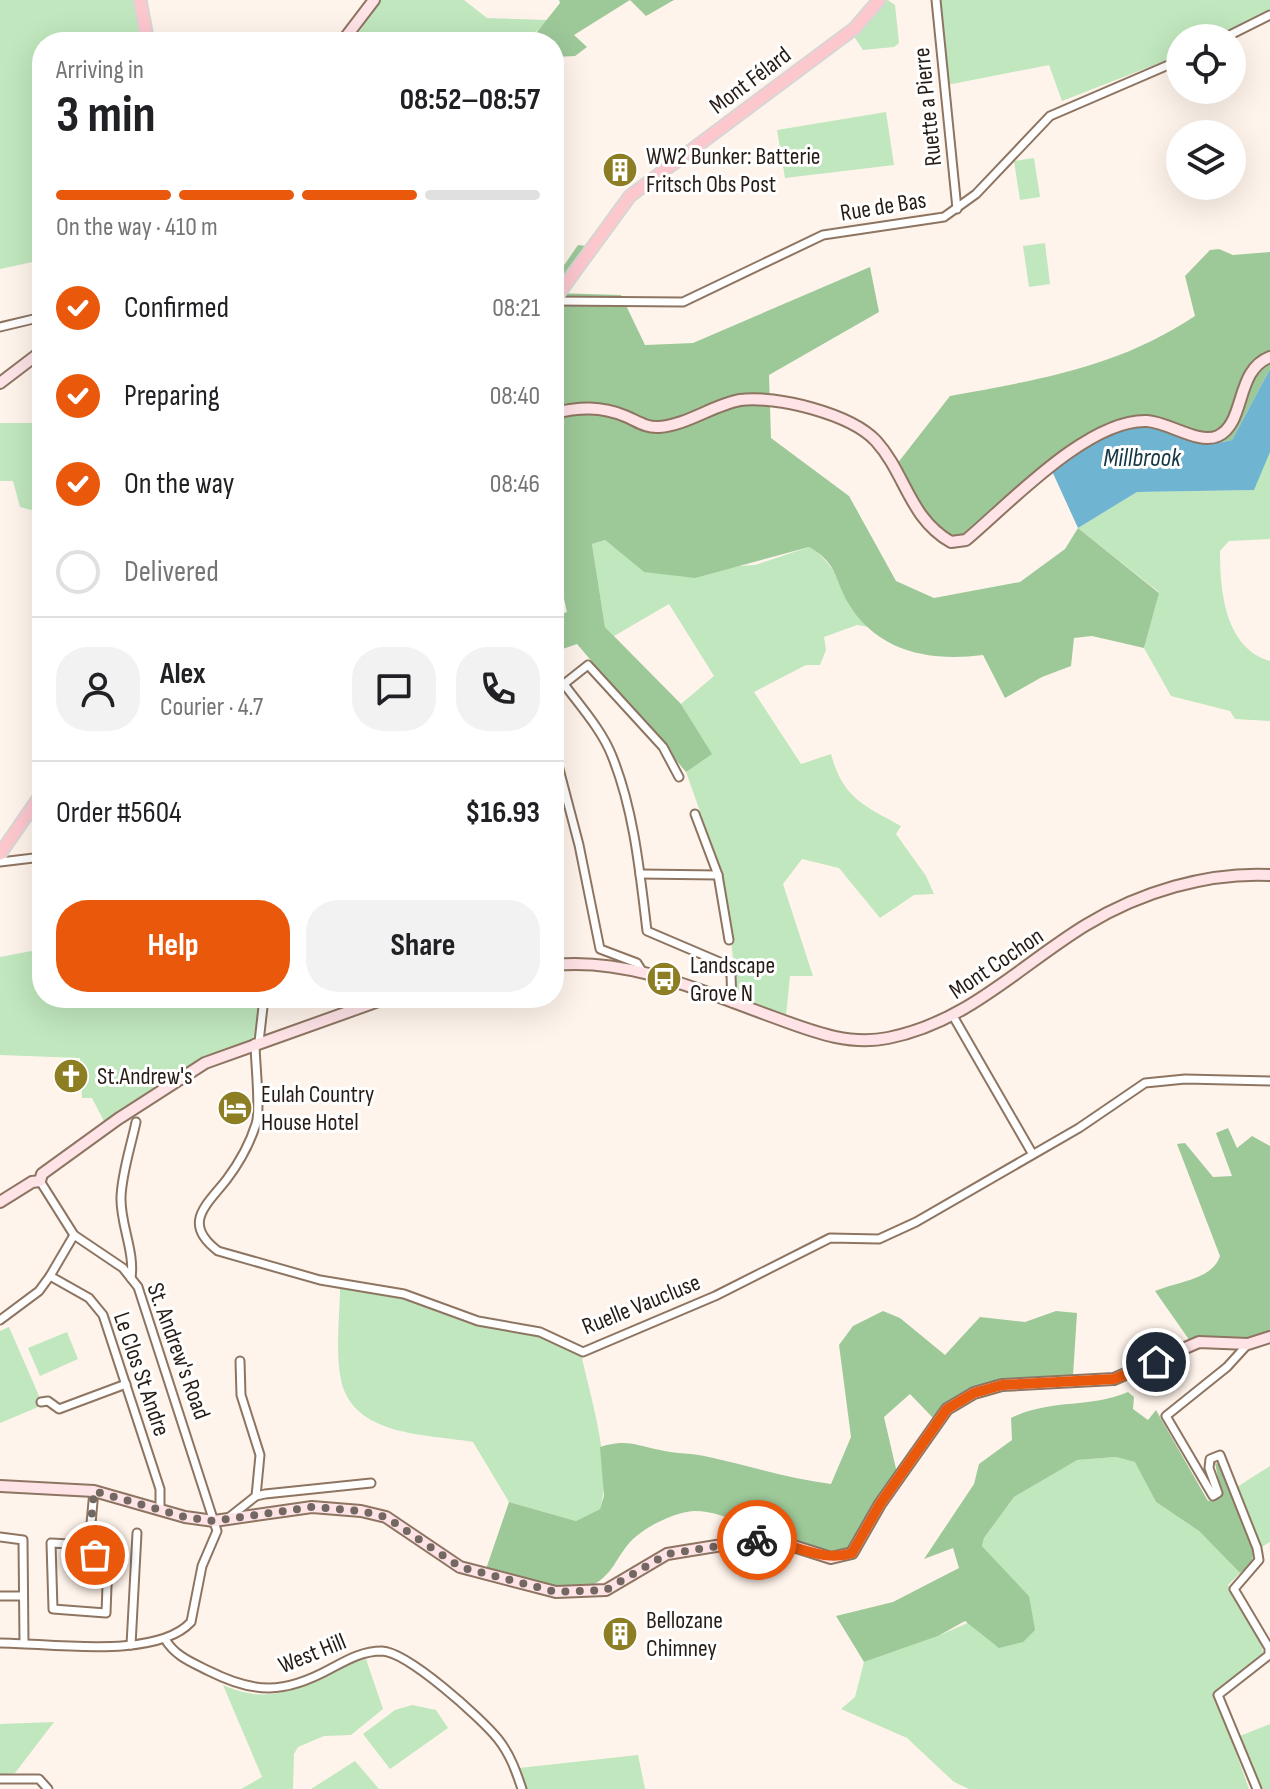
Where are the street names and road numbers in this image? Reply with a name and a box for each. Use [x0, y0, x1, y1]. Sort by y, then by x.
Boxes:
street label: Mont Félard [704, 40, 797, 120]
street label: Ruette a Pierre [907, 46, 948, 168]
street label: Rue de Bas [838, 185, 928, 228]
street label: Mont Cochon [944, 921, 1049, 1005]
street label: Ruelle Vaucluse [578, 1268, 705, 1341]
street label: St. Andrew's Road [140, 1279, 217, 1423]
street label: Le Clos St Andre [107, 1308, 176, 1440]
street label: West Hill [274, 1627, 350, 1680]

